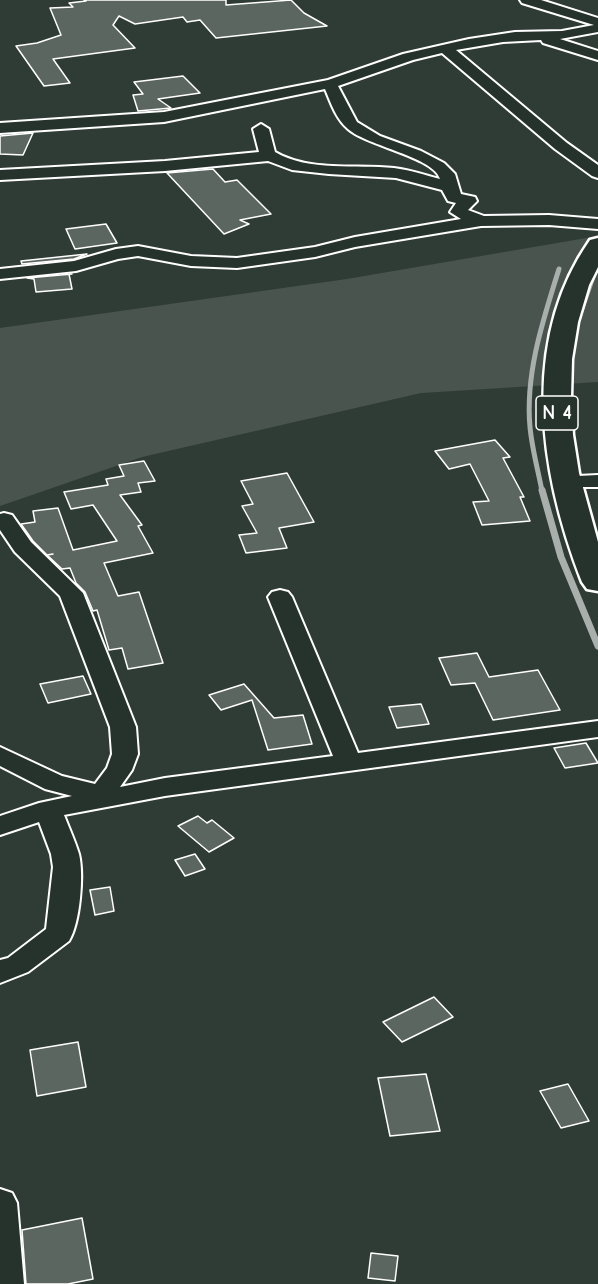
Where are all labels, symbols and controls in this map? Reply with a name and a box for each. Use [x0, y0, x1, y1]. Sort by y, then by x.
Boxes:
road number: N 4 [536, 396, 578, 430]

